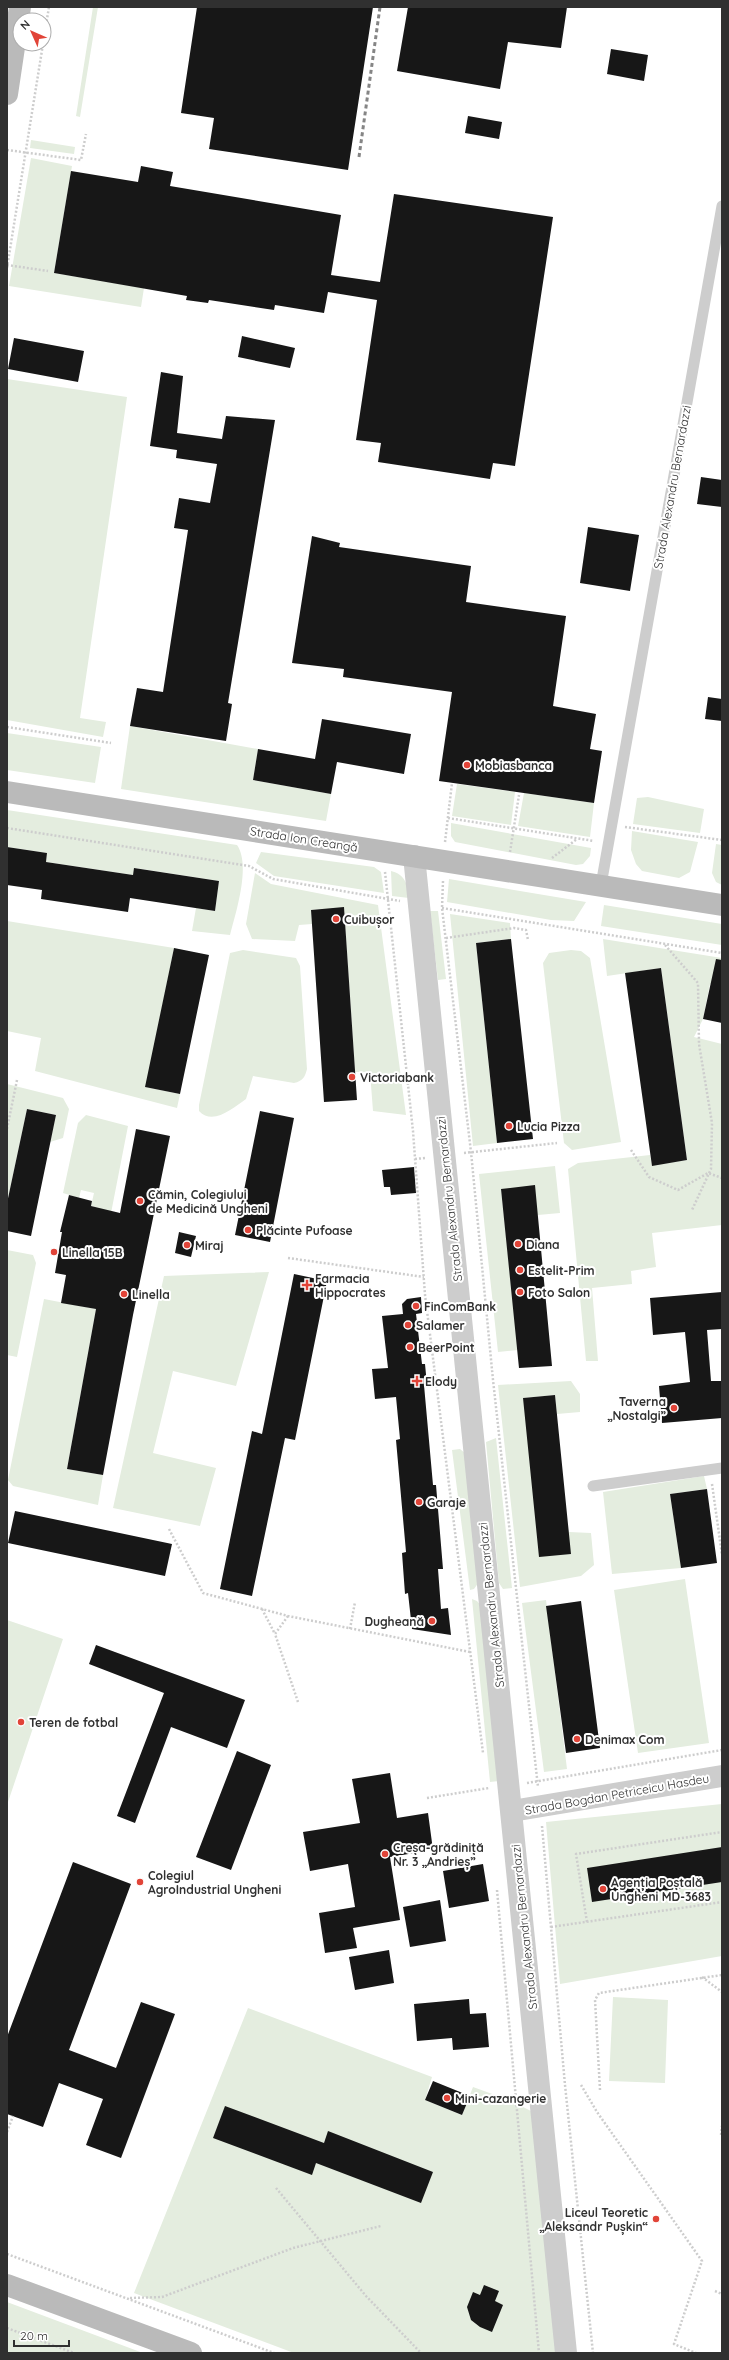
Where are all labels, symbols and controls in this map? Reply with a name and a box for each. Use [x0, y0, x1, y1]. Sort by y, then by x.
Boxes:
north arrow [12, 12, 52, 52]
text: N [17, 17, 33, 33]
street label: Strada Alexandru Bernardazzi [650, 404, 694, 570]
place label: Mobiasbanca [475, 758, 552, 773]
marker: Mobiasbanca [462, 760, 472, 770]
street label: Strada Ion Creangă [249, 823, 359, 855]
place label: Cuibușor [344, 912, 394, 928]
marker: Cuibușor [331, 914, 341, 924]
place label: Victoriabank [360, 1070, 434, 1085]
marker: Victoriabank [347, 1072, 357, 1082]
street label: Strada Alexandru Bernardazzi [433, 1116, 465, 1282]
place label: Lucia Pizza [517, 1119, 580, 1134]
marker: Lucia Pizza [504, 1121, 514, 1131]
place label: Cămin, Colegiului de Medicină Ungheni [148, 1187, 268, 1216]
marker: Cămin, Colegiului de Medicină Ungheni [135, 1196, 145, 1206]
place label: Plăcinte Pufoase [256, 1223, 353, 1238]
marker: Plăcinte Pufoase [243, 1225, 253, 1235]
place label: Diana [526, 1237, 560, 1252]
place label: Miraj [195, 1238, 224, 1253]
marker: Diana [513, 1239, 523, 1249]
marker: Miraj [182, 1240, 192, 1250]
place label: Linella 15B [62, 1245, 123, 1260]
marker: Linella 15B [49, 1247, 59, 1257]
place label: Estelit-Prim [528, 1263, 595, 1278]
marker: Estelit-Prim [515, 1265, 525, 1275]
place label: Farmacia Hippocrates [315, 1271, 386, 1300]
marker: Farmacia Hippocrates [302, 1280, 312, 1290]
place label: Foto Salon [528, 1285, 590, 1300]
place label: Linella [132, 1287, 170, 1302]
marker: Foto Salon [515, 1287, 525, 1297]
marker: Linella [119, 1289, 129, 1299]
place label: FinComBank [424, 1299, 496, 1314]
marker: FinComBank [411, 1301, 421, 1311]
place label: Salamer [416, 1318, 465, 1333]
marker: Salamer [403, 1320, 413, 1330]
place label: BeerPoint [418, 1340, 475, 1355]
marker: BeerPoint [405, 1342, 415, 1352]
place label: Elody [425, 1374, 457, 1389]
marker: Elody [412, 1376, 422, 1386]
place label: Taverna „Nostalgi” [607, 1394, 667, 1423]
marker: Taverna „Nostalgi” [669, 1403, 679, 1413]
place label: Garaje [427, 1495, 466, 1510]
marker: Garaje [414, 1497, 424, 1507]
street label: Strada Alexandru Bernardazzi [475, 1522, 507, 1688]
place label: Dugheană [364, 1614, 424, 1629]
marker: Dugheană [427, 1616, 437, 1626]
place label: Teren de fotbal [29, 1715, 118, 1730]
marker: Teren de fotbal [16, 1717, 26, 1727]
place label: Denimax Com [585, 1732, 665, 1747]
marker: Denimax Com [572, 1734, 582, 1744]
street label: Strada Bogdan Petriceicu Hasdeu [524, 1770, 710, 1818]
place label: Creșa-grădiniță Nr. 3 „Andrieș” [393, 1840, 484, 1870]
street label: Strada Alexandru Bernardazzi [508, 1844, 540, 2010]
marker: Creșa-grădiniță Nr. 3 „Andrieș” [380, 1849, 390, 1859]
place label: Colegiul AgroIndustrial Ungheni [148, 1868, 281, 1897]
place label: Agenția Poștală Ungheni MD-3683 [611, 1875, 711, 1904]
marker: Colegiul AgroIndustrial Ungheni [135, 1877, 145, 1887]
marker: Agenția Poștală Ungheni MD-3683 [598, 1884, 608, 1894]
place label: Mini-cazangerie [455, 2091, 546, 2106]
marker: Mini-cazangerie [442, 2093, 452, 2103]
place label: Liceul Teoretic „Aleksandr Pușkin“ [539, 2205, 649, 2235]
marker: Liceul Teoretic „Aleksandr Pușkin“ [651, 2214, 661, 2224]
scale bar [14, 2322, 69, 2348]
text: 20 m [20, 2328, 48, 2343]

